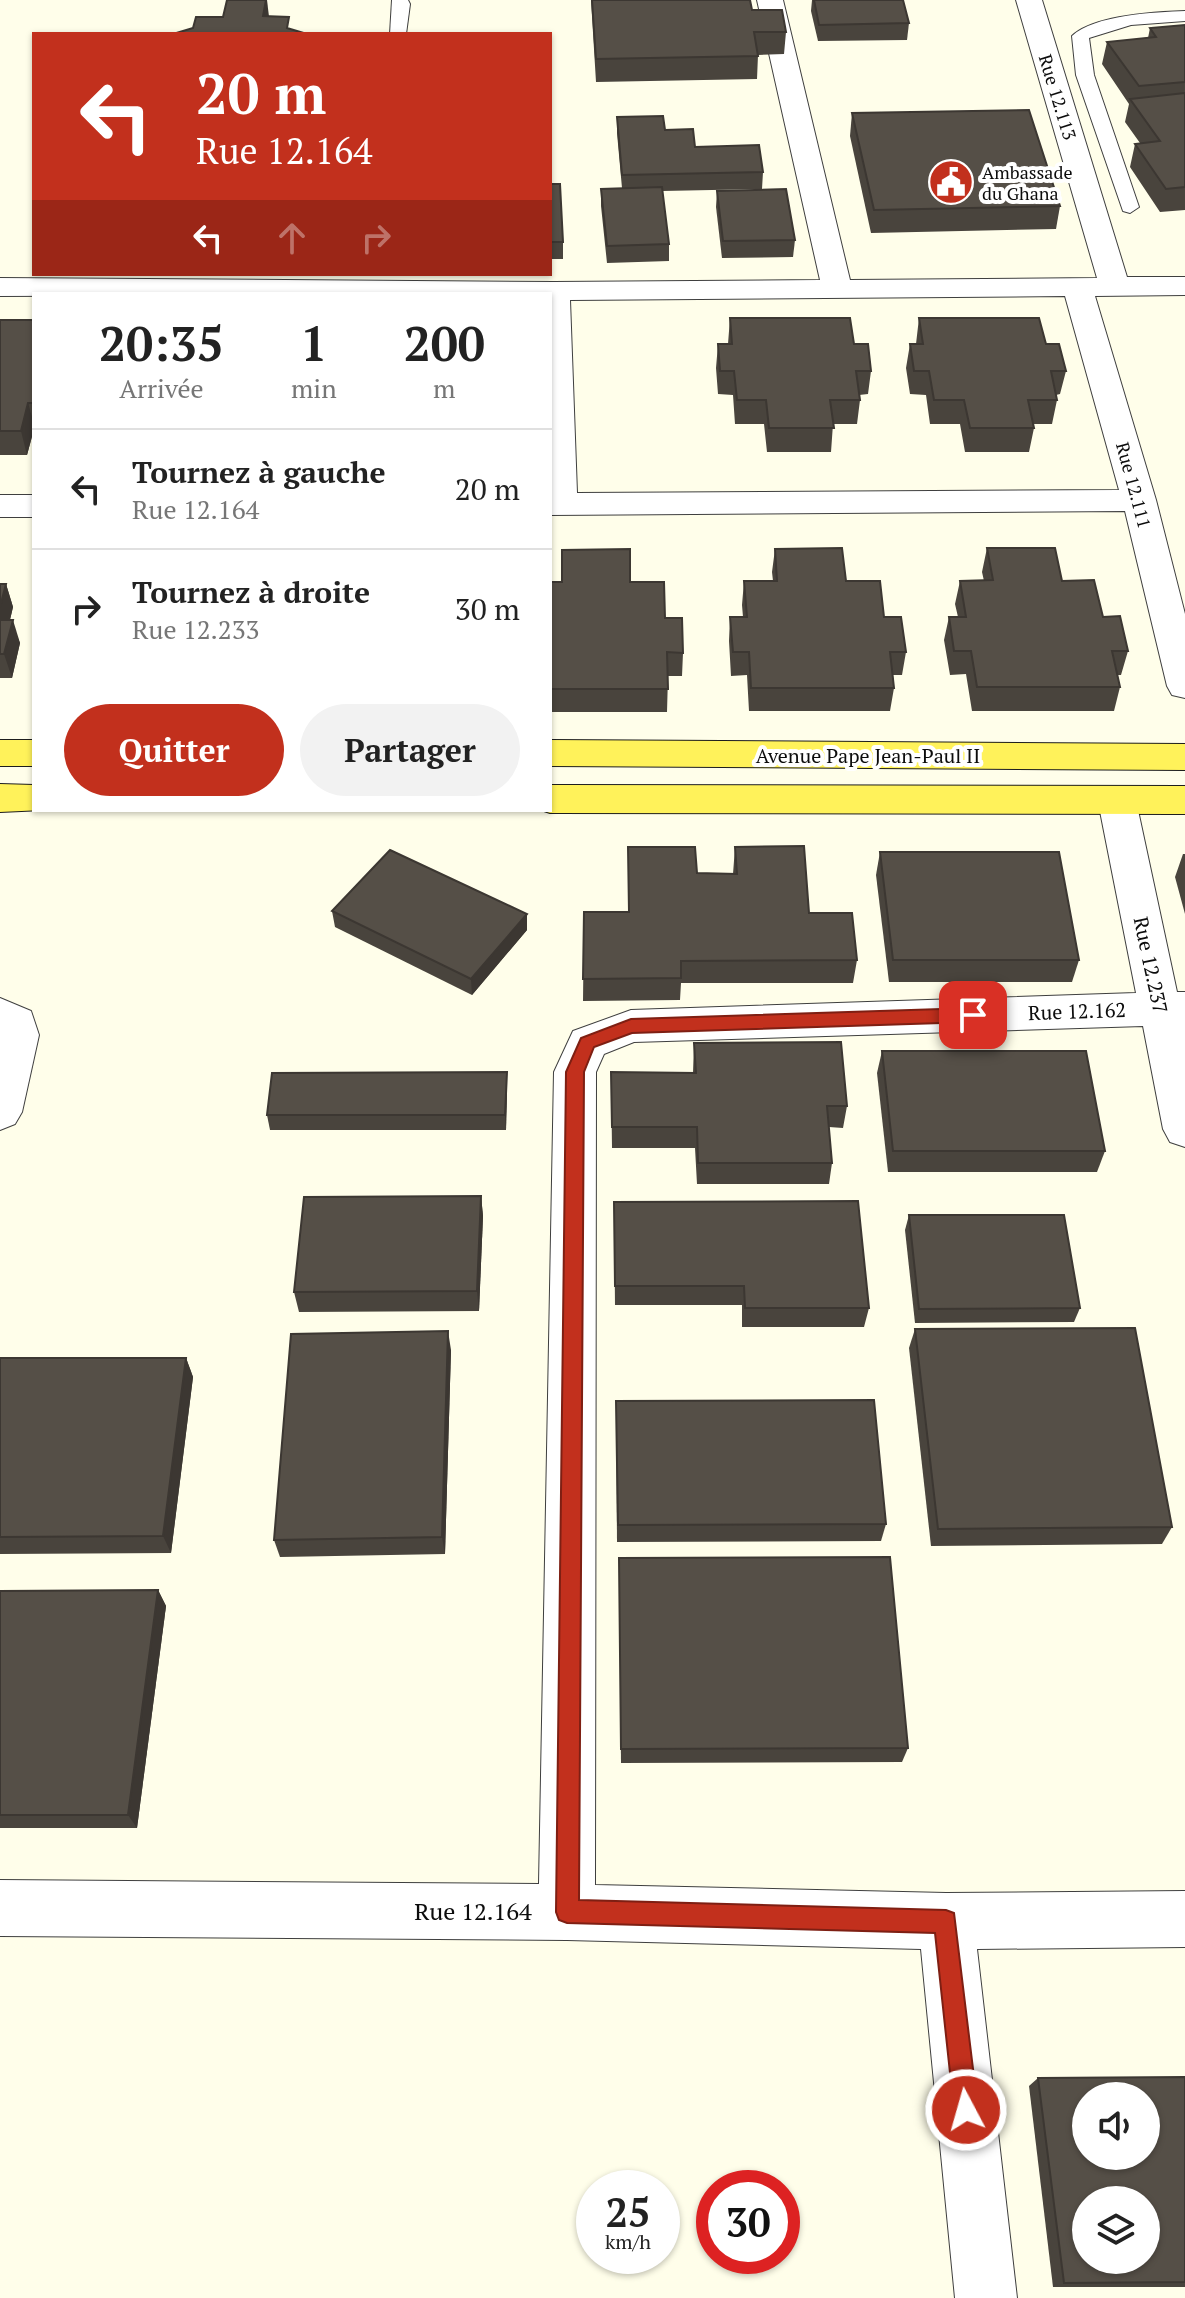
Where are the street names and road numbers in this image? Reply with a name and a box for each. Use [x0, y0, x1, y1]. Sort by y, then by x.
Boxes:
street label: Rue 12.113 [1034, 51, 1082, 143]
street label: Rue 12.111 [1111, 439, 1157, 531]
street label: Avenue Pape Jean-Paul II [756, 742, 980, 769]
street label: Rue 12.237 [1128, 914, 1174, 1016]
street label: Rue 12.162 [1028, 996, 1126, 1026]
street label: Rue 12.164 [414, 1895, 532, 1927]

